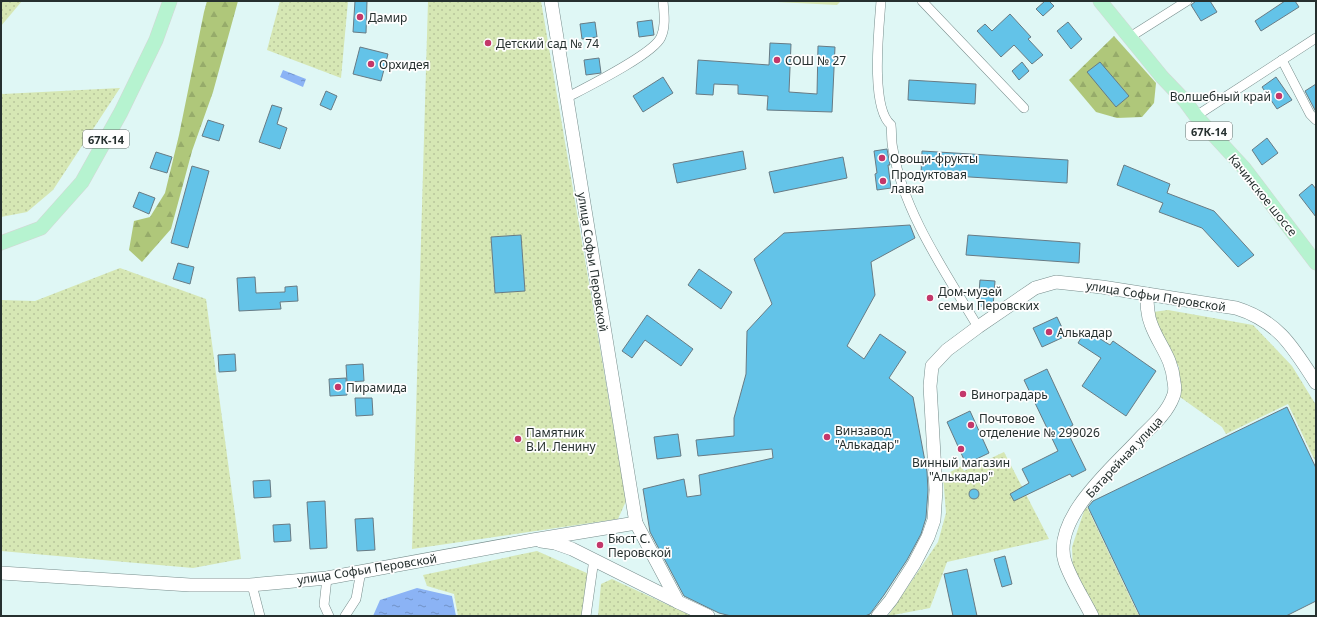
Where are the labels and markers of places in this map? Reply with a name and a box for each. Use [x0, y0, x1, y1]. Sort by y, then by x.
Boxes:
place label: Дамир [368, 9, 407, 26]
marker: Дамир [355, 12, 365, 22]
place label: Детский сад № 74 [496, 35, 599, 52]
marker: Детский сад № 74 [483, 38, 493, 48]
place label: СОШ № 27 [785, 52, 846, 69]
marker: СОШ № 27 [772, 55, 782, 65]
place label: Орхидея [379, 56, 429, 73]
marker: Орхидея [366, 59, 376, 69]
place label: Волшебный край [1170, 88, 1271, 105]
marker: Волшебный край [1274, 91, 1284, 101]
place label: Овощи-фрукты [890, 150, 978, 167]
marker: Овощи-фрукты [877, 153, 887, 163]
place label: Продуктовая лавка [891, 166, 967, 197]
marker: Продуктовая лавка [878, 176, 888, 186]
place label: Дом-музей семьи Перовских [938, 283, 1040, 314]
marker: Дом-музей семьи Перовских [925, 293, 935, 303]
place label: Алькадар [1057, 324, 1112, 341]
marker: Алькадар [1044, 327, 1054, 337]
place label: Пирамида [346, 379, 407, 396]
marker: Пирамида [333, 382, 343, 392]
place label: Виноградарь [971, 386, 1048, 403]
marker: Виноградарь [958, 389, 968, 399]
place label: Почтовое отделение № 299026 [979, 410, 1100, 441]
marker: Почтовое отделение № 299026 [966, 420, 976, 430]
place label: Винзавод "Алькадар" [835, 422, 899, 453]
place label: Памятник В.И. Ленину [526, 424, 597, 455]
marker: Винзавод "Алькадар" [822, 432, 832, 442]
marker: Памятник В.И. Ленину [513, 434, 523, 444]
marker: Винный магазин "Алькадар" [956, 444, 966, 454]
place label: Винный магазин "Алькадар" [912, 454, 1010, 485]
place label: Бюст С. Перовской [608, 530, 671, 561]
marker: Бюст С. Перовской [595, 540, 605, 550]

